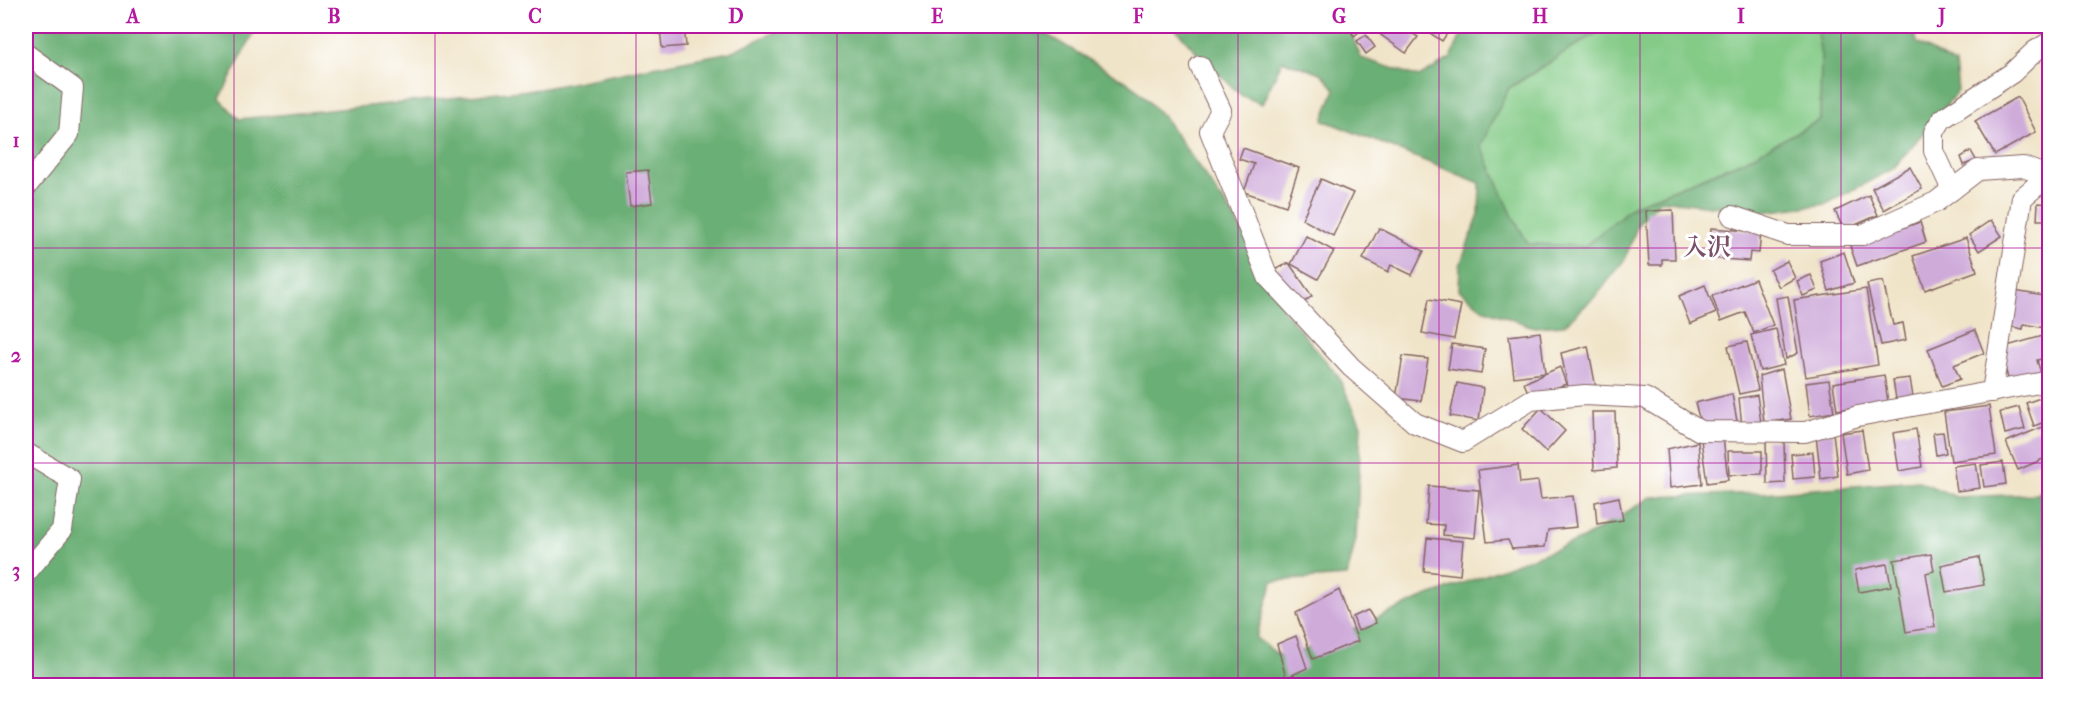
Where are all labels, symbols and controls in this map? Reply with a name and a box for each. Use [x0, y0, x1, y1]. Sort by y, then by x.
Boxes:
text: A [125, 5, 141, 28]
text: B [327, 5, 341, 28]
text: C [528, 5, 542, 28]
text: D [728, 5, 744, 28]
text: E [931, 5, 943, 28]
text: F [1132, 5, 1144, 28]
text: G [1332, 5, 1346, 28]
text: H [1532, 5, 1548, 28]
text: I [1737, 5, 1745, 28]
text: J [1936, 5, 1946, 28]
text: 1 [12, 129, 20, 152]
district label: 入沢 [1683, 233, 1731, 261]
text: 2 [11, 344, 21, 367]
text: 3 [12, 559, 20, 582]

